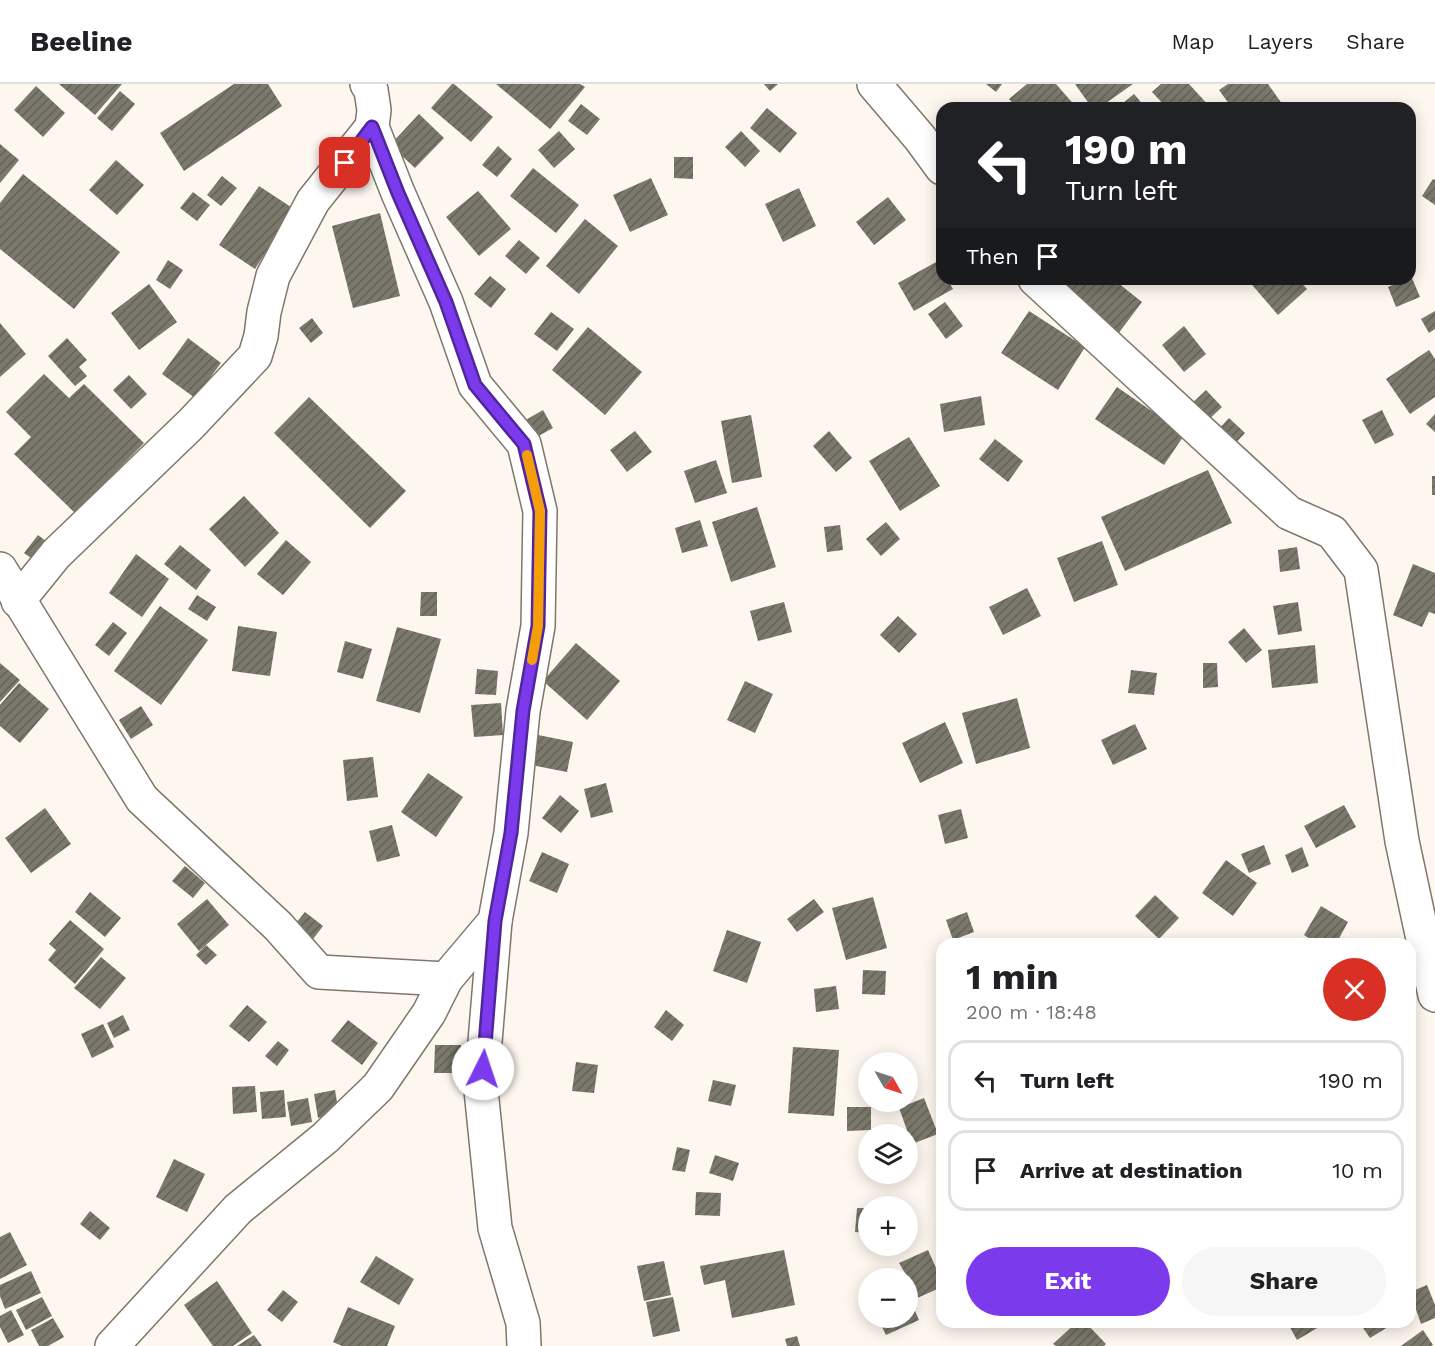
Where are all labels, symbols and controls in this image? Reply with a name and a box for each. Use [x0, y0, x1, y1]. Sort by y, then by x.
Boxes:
text: Beeline [30, 25, 132, 58]
text: Map [1171, 29, 1214, 54]
text: Layers [1247, 29, 1313, 54]
text: Share [1346, 29, 1405, 54]
text: 190 m [1065, 125, 1188, 174]
icon: left [966, 126, 1044, 204]
pin [319, 137, 370, 188]
icon: arrive [328, 146, 361, 179]
text: Turn left [1065, 175, 1177, 207]
icon: arrive [1031, 240, 1064, 273]
text: Then [966, 244, 1019, 269]
text: 1 min [966, 956, 1058, 998]
button: close [1323, 958, 1386, 1021]
text: 200 m · 18:48 [966, 1000, 1097, 1024]
position arrow [451, 1037, 515, 1101]
north arrow [858, 1052, 918, 1112]
map controls [858, 1052, 918, 1328]
icon: left [969, 1064, 1002, 1097]
text: Turn left [1020, 1068, 1114, 1093]
text: 190 m [1319, 1068, 1383, 1093]
button: layers [858, 1124, 918, 1184]
icon: arrive [969, 1154, 1002, 1187]
text: Arrive at destination [1020, 1158, 1243, 1183]
text: 10 m [1332, 1158, 1383, 1183]
button: + [858, 1196, 918, 1256]
button: Exit [966, 1247, 1170, 1316]
button: Share [1182, 1247, 1386, 1316]
button: − [858, 1268, 918, 1328]

